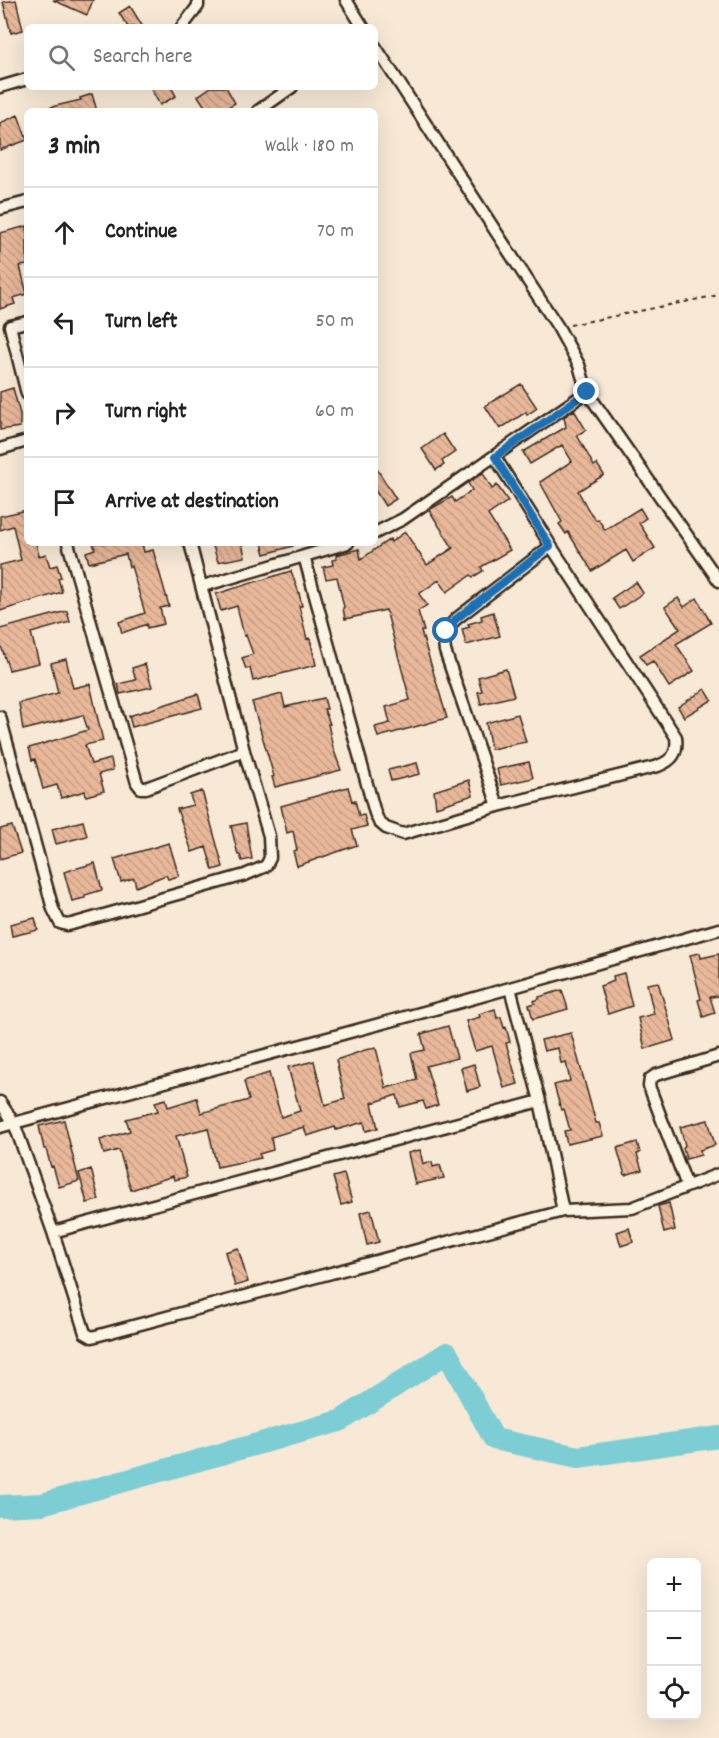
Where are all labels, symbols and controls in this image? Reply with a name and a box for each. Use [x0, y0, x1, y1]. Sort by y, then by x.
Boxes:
search box [24, 24, 378, 90]
icon: search [45, 41, 78, 74]
text: Search here [93, 42, 192, 73]
text: 3 min [48, 129, 100, 166]
text: Walk · 180 m [265, 133, 354, 161]
icon: ahead [48, 216, 81, 249]
text: Continue [105, 217, 177, 248]
text: 70 m [317, 218, 354, 246]
icon: left [48, 306, 81, 339]
text: Turn left [105, 307, 177, 338]
text: 50 m [316, 308, 354, 336]
route end [573, 378, 599, 404]
icon: right [48, 396, 81, 429]
text: Turn right [105, 397, 187, 428]
text: 60 m [315, 398, 354, 426]
icon: arrive [48, 486, 81, 519]
text: Arrive at destination [105, 487, 279, 518]
route start [432, 617, 458, 643]
map controls [647, 1558, 701, 1720]
button: + [647, 1558, 701, 1612]
button: − [647, 1612, 701, 1666]
button: locate [647, 1666, 701, 1720]

